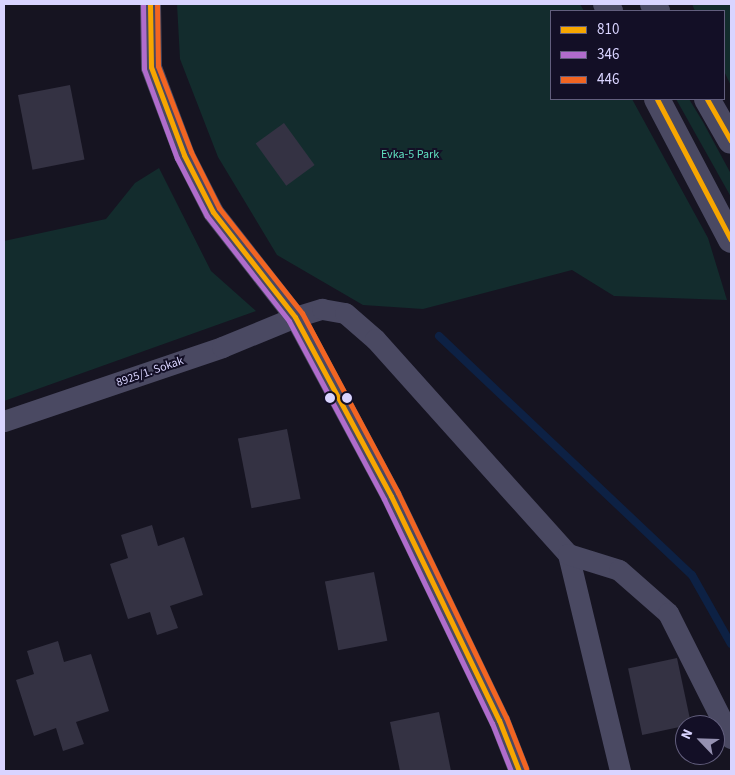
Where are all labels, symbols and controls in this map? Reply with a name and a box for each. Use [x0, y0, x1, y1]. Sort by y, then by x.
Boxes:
legend [550, 10, 725, 100]
text: 810 [597, 19, 619, 40]
text: 346 [597, 44, 619, 65]
text: 446 [597, 69, 619, 90]
park label: Evka-5 Park [381, 148, 439, 162]
street label: 8925/1. Sokak [115, 354, 185, 390]
unlabelled marker [325, 393, 335, 403]
unlabelled marker [342, 393, 352, 403]
north arrow [675, 715, 725, 765]
text: N [676, 726, 698, 743]

